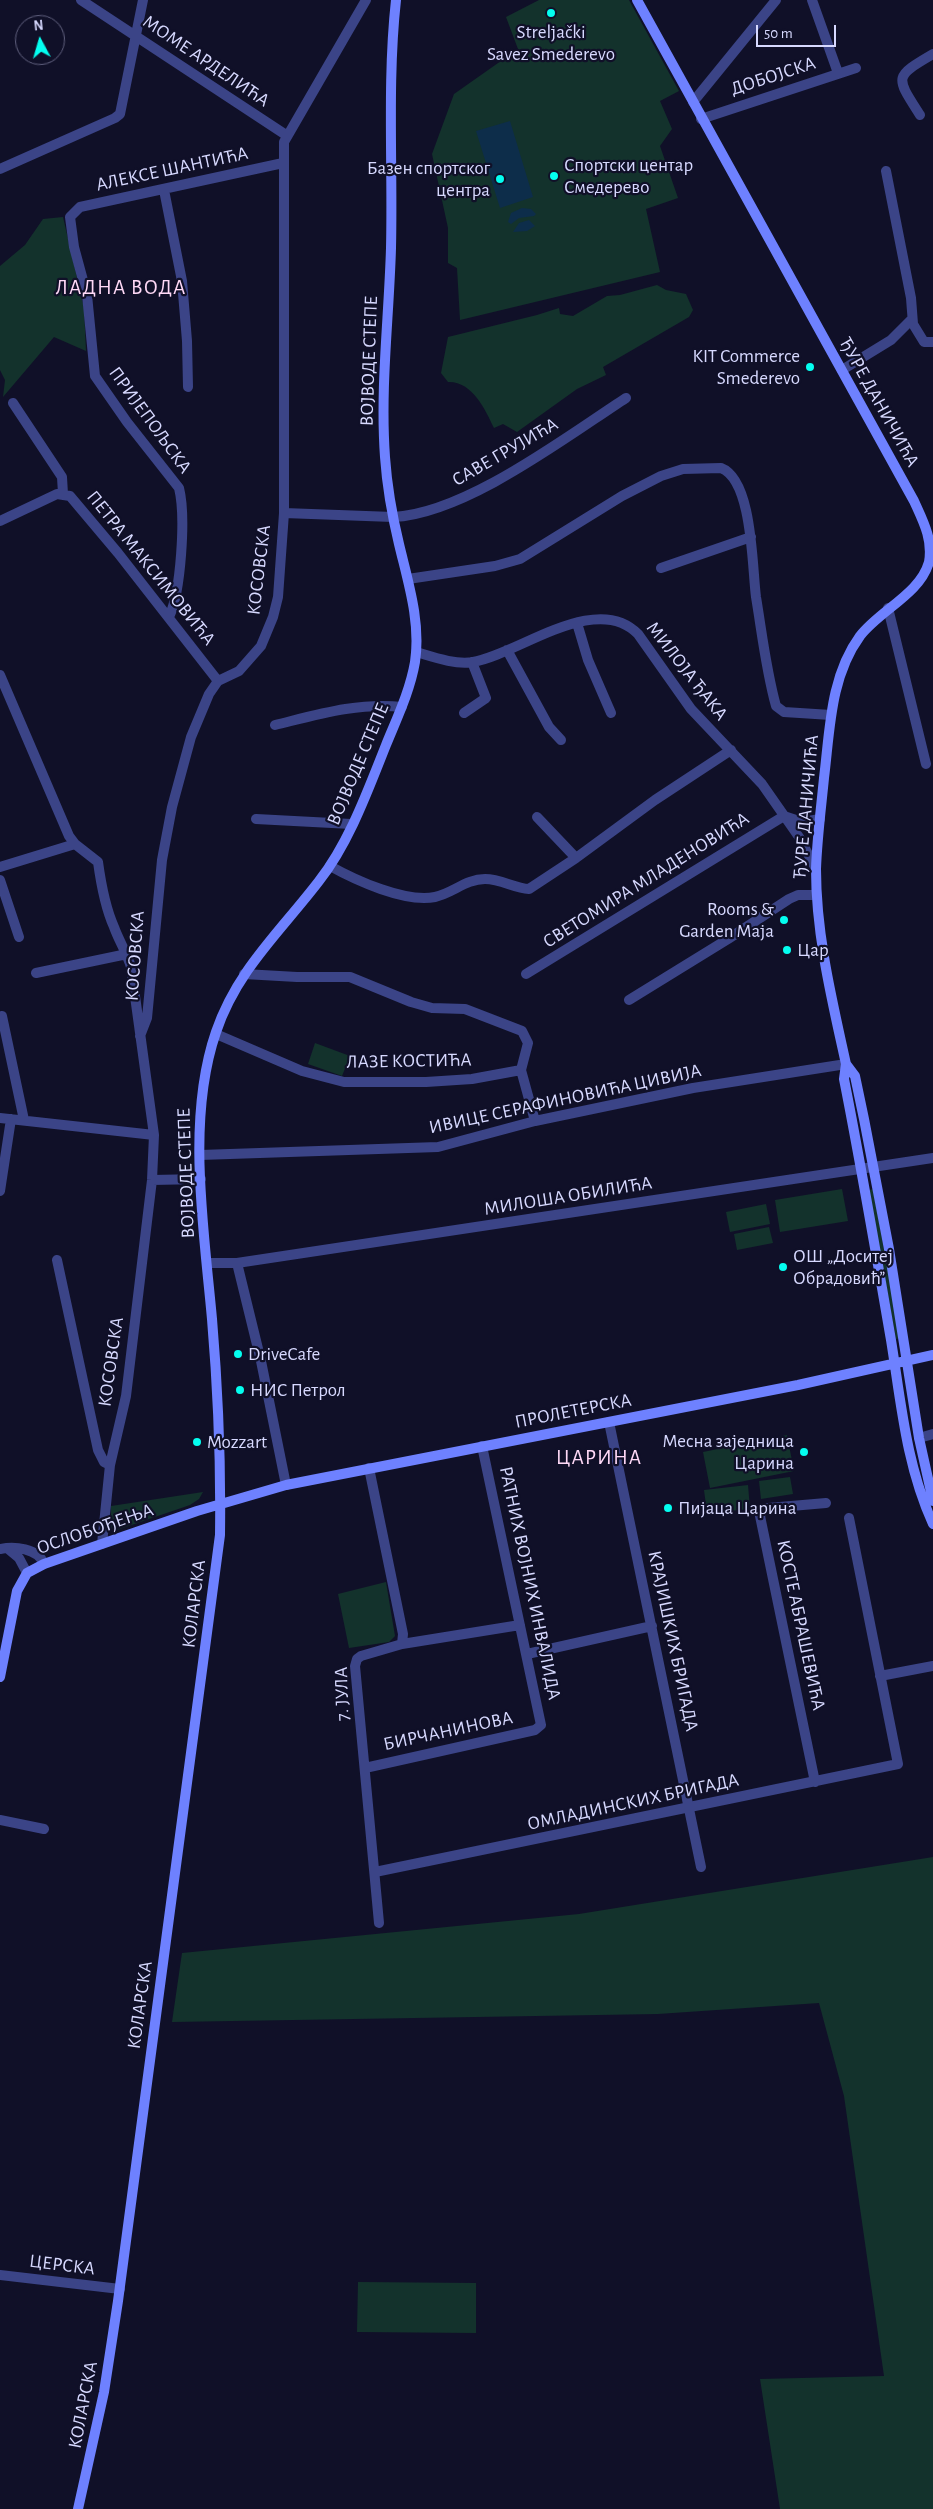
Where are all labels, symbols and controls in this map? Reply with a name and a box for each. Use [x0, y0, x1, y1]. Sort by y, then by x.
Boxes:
marker: Streljački Savez Smederevo [545, 7, 557, 19]
street label: МОМЕ АРДЕЛИЋА [138, 10, 274, 112]
north arrow [15, 15, 65, 65]
scale bar [758, 15, 838, 47]
text: N [33, 19, 44, 34]
place label: Streljački Savez Smederevo [487, 21, 615, 65]
text: 50 m [764, 26, 793, 41]
street label: ДОБОЈСКА [728, 52, 818, 100]
street label: АЛЕКСЕ ШАНТИЋА [94, 142, 250, 196]
place label: Спортски центар Смедерево [564, 154, 693, 198]
place label: Базен спортског центра [367, 157, 490, 201]
marker: Спортски центар Смедерево [548, 170, 560, 182]
marker: Базен спортског центра [494, 173, 506, 185]
district label: ЛАДНА ВОДА [54, 275, 188, 301]
street label: ВОЈВОДЕ СТЕПЕ [355, 295, 383, 427]
street label: ЂУРЕ ДАНИЧИЋА [834, 333, 924, 471]
place label: KIT Commerce Smederevo [693, 345, 800, 389]
marker: KIT Commerce Smederevo [804, 361, 816, 373]
street label: ПРИЈЕПОЉСКА [104, 362, 196, 478]
street label: САВЕ ГРУЈИЋА [448, 413, 562, 491]
street label: ПЕТРА МАКСИМОВИЋА [82, 486, 220, 650]
street label: КОСОВСКА [242, 524, 276, 616]
street label: МИЛОЈА ЂАКА [641, 617, 733, 725]
street label: ВОЈВОДЕ СТЕПЕ [322, 699, 394, 829]
street label: ЂУРЕ ДАНИЧИЋА [788, 734, 824, 880]
street label: СВЕТОМИРА МЛАДЕНОВИЋА [539, 807, 753, 953]
place label: Rooms & Garden Maja [679, 898, 774, 942]
street label: КОСОВСКА [120, 910, 150, 1002]
marker: Rooms & Garden Maja [778, 914, 790, 926]
place label: Цар [797, 939, 829, 961]
marker: Цар [781, 944, 793, 956]
street label: ЛАЗЕ КОСТИЋА [346, 1049, 472, 1073]
street label: ИВИЦЕ СЕРАФИНОВИЋА ЦИВИЈА [427, 1059, 703, 1139]
street label: ВОЈВОДЕ СТЕПЕ [172, 1107, 200, 1239]
street label: МИЛОША ОБИЛИЋА [482, 1171, 654, 1221]
place label: ОШ „Доситеј Обрадовић” [793, 1245, 893, 1289]
marker: ОШ „Доситеј Обрадовић” [777, 1261, 789, 1273]
street label: КОСОВСКА [93, 1316, 129, 1408]
place label: DriveCafe [248, 1343, 320, 1365]
marker: DriveCafe [232, 1348, 244, 1360]
place label: НИС Петрол [250, 1379, 346, 1401]
marker: НИС Петрол [234, 1384, 246, 1396]
street label: ПРОЛЕТЕРСКА [513, 1389, 633, 1433]
place label: Месна заједница Царина [662, 1430, 794, 1474]
place label: Mozzart [207, 1431, 267, 1453]
marker: Mozzart [191, 1436, 203, 1448]
district label: ЦАРИНА [555, 1445, 643, 1471]
marker: Месна заједница Царина [798, 1446, 810, 1458]
street label: РАТНИХ ВОЈНИХ ИНВАЛИДА [494, 1464, 566, 1702]
place label: Пијаца Царина [678, 1497, 796, 1519]
street label: ОСЛОБОЂЕЊА [34, 1498, 156, 1560]
marker: Пијаца Царина [662, 1502, 674, 1514]
street label: КОСТЕ АБРАШЕВИЋА [772, 1538, 830, 1712]
street label: КРАЈИШКИХ БРИГАДА [643, 1549, 703, 1733]
street label: КОЛАРСКА [177, 1559, 211, 1649]
street label: 7. ЈУЛА [330, 1666, 354, 1722]
street label: БИРЧАНИНОВА [381, 1706, 515, 1756]
street label: ОМЛАДИНСКИХ БРИГАДА [525, 1768, 741, 1836]
street label: КОЛАРСКА [123, 1960, 157, 2050]
street label: ЦЕРСКА [28, 2250, 96, 2280]
street label: КОЛАРСКА [63, 2359, 103, 2451]

